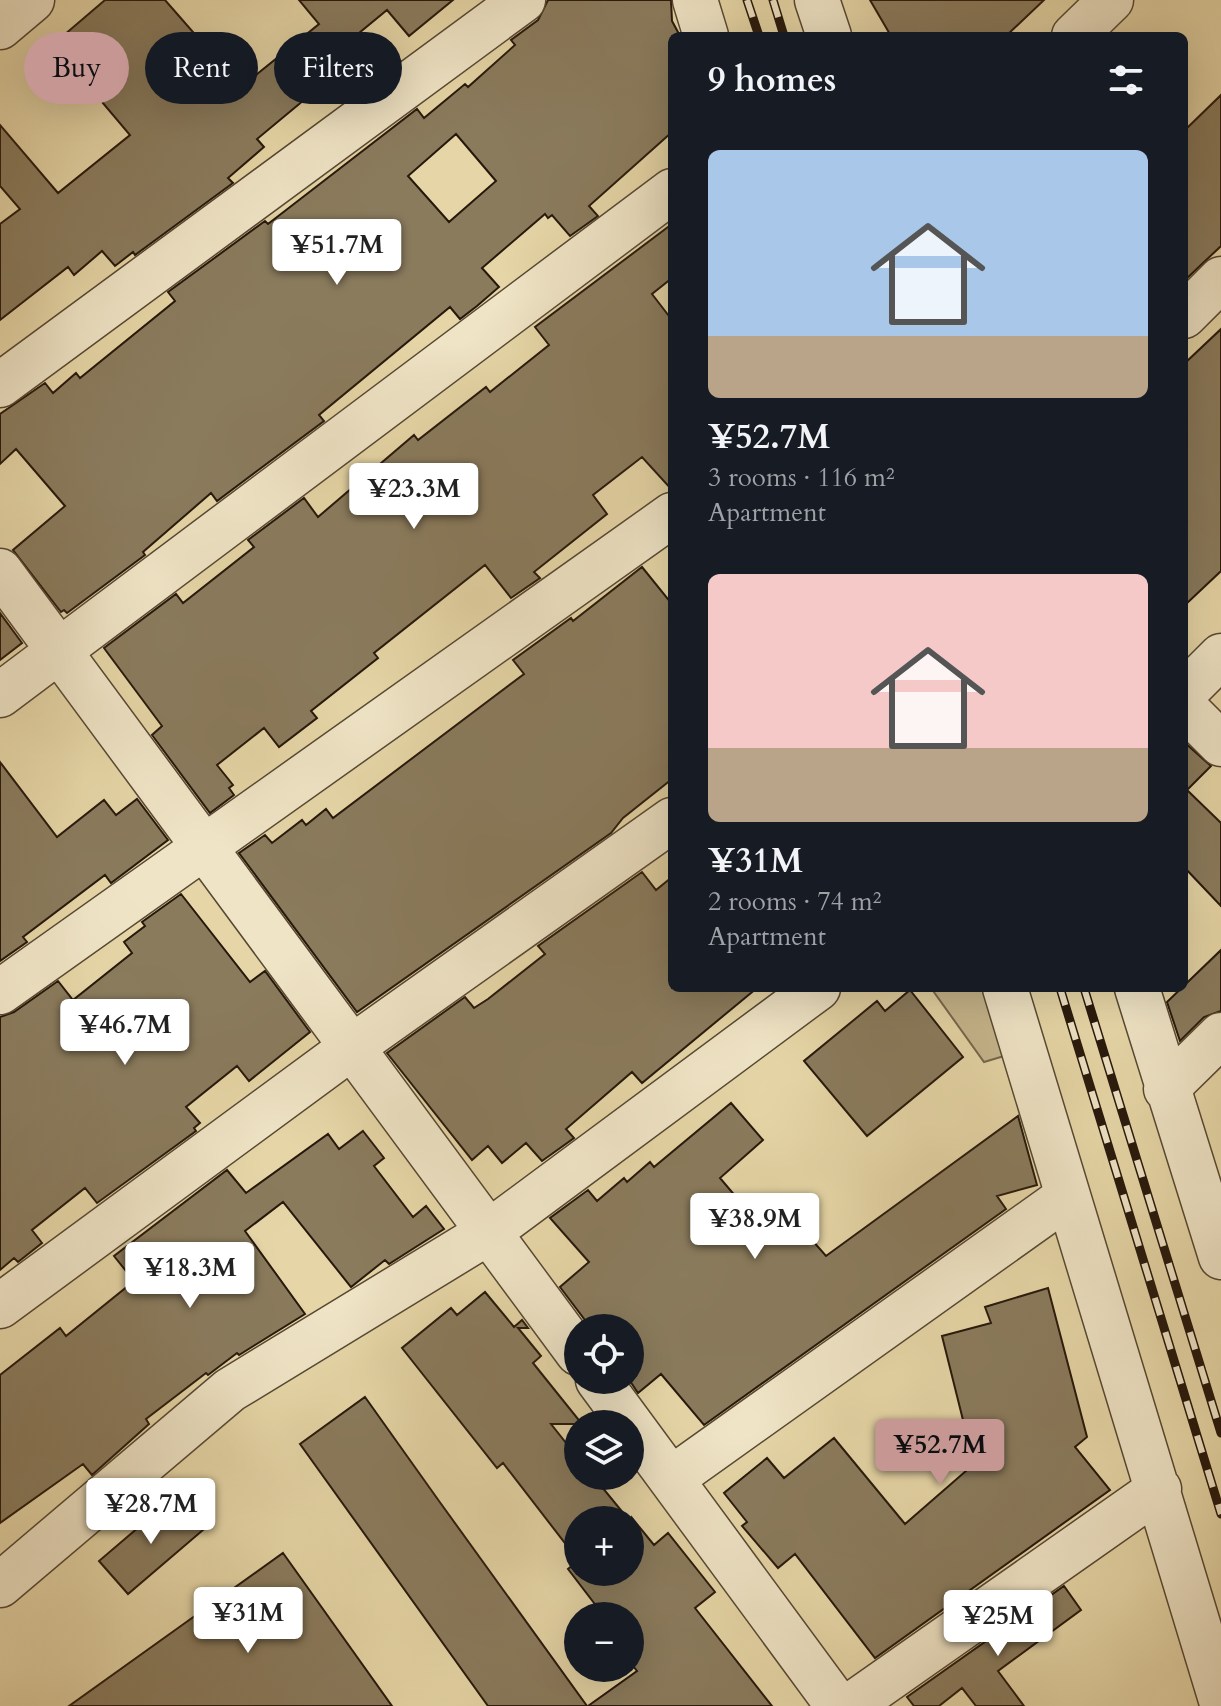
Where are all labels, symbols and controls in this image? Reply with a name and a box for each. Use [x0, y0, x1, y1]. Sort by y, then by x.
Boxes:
chip: Buy [24, 32, 129, 104]
chip: Rent [145, 32, 258, 104]
chip: Filters [274, 32, 402, 104]
text: 9 homes [708, 57, 836, 103]
icon: filters [1104, 58, 1148, 102]
icon: home [856, 202, 1000, 346]
pin: ¥51.7M [272, 219, 402, 287]
text: ¥51.7M [290, 227, 384, 262]
text: ¥52.7M [708, 414, 830, 460]
text: 3 rooms · 116 m² [708, 460, 895, 495]
pin: ¥23.3M [349, 463, 479, 531]
text: ¥23.3M [367, 471, 461, 506]
text: Apartment [708, 495, 826, 530]
icon: home [856, 626, 1000, 770]
text: ¥31M [708, 838, 803, 884]
text: 2 rooms · 74 m² [708, 884, 881, 919]
text: Apartment [708, 919, 826, 954]
pin: ¥46.7M [60, 999, 190, 1067]
text: ¥46.7M [78, 1007, 172, 1042]
pin: ¥38.9M [690, 1193, 820, 1261]
text: ¥38.9M [708, 1201, 802, 1236]
pin: ¥18.3M [125, 1242, 255, 1310]
text: ¥18.3M [143, 1250, 237, 1285]
map controls [564, 1314, 644, 1682]
button: locate [564, 1314, 644, 1394]
button: layers [564, 1410, 644, 1490]
pin: ¥52.7M [875, 1419, 1005, 1487]
text: ¥52.7M [893, 1427, 987, 1462]
pin: ¥28.7M [86, 1478, 216, 1546]
text: ¥28.7M [104, 1486, 198, 1521]
button: + [564, 1506, 644, 1586]
pin: ¥31M [201, 1587, 295, 1655]
pin: ¥25M [951, 1590, 1045, 1658]
text: ¥31M [212, 1595, 284, 1630]
text: ¥25M [962, 1598, 1034, 1633]
button: − [564, 1602, 644, 1682]

